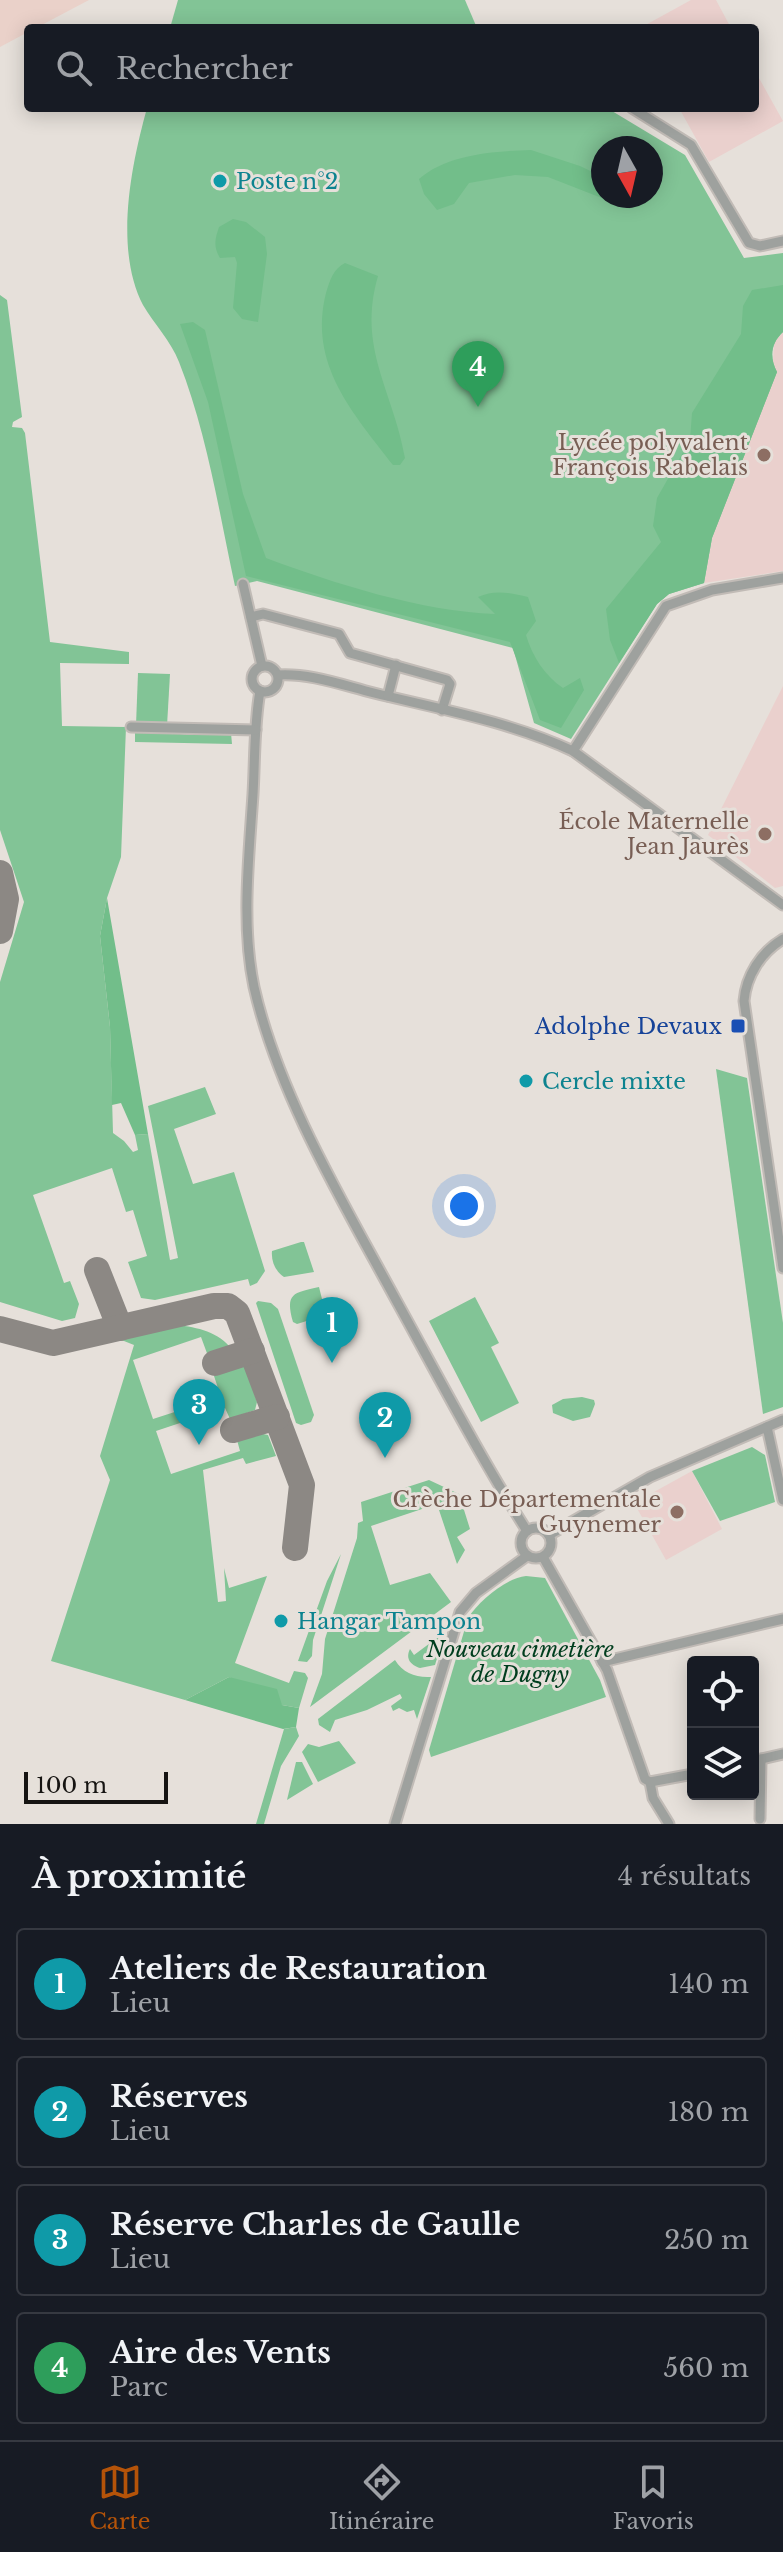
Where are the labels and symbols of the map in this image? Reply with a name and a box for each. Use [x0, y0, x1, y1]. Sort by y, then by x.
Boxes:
north arrow [591, 136, 663, 208]
place label: Poste n°2 [236, 168, 338, 195]
marker: Poste n°2 [211, 172, 229, 190]
pin: 4 [452, 341, 504, 407]
place label: Lycée polyvalent François Rabelais [552, 429, 749, 481]
marker: Lycée polyvalent François Rabelais [755, 446, 773, 464]
place label: École Maternelle Jean Jaurès [559, 807, 749, 860]
marker: École Maternelle Jean Jaurès [756, 825, 774, 843]
place label: Adolphe Devaux [534, 1013, 723, 1040]
marker: Adolphe Devaux [729, 1017, 747, 1035]
place label: Cercle mixte [542, 1068, 686, 1095]
marker: Cercle mixte [517, 1072, 535, 1090]
your location [444, 1186, 484, 1226]
pin: 1 [306, 1297, 358, 1363]
pin: 3 [173, 1379, 225, 1445]
pin: 2 [359, 1392, 411, 1458]
place label: Crèche Départementale Guynemer [392, 1486, 661, 1538]
marker: Crèche Départementale Guynemer [668, 1503, 686, 1521]
place label: Hangar Tampon [297, 1608, 481, 1635]
marker: Hangar Tampon [272, 1612, 290, 1630]
park label: Nouveau cimetière de Dugny [425, 1636, 614, 1688]
scale bar [24, 1768, 168, 1804]

